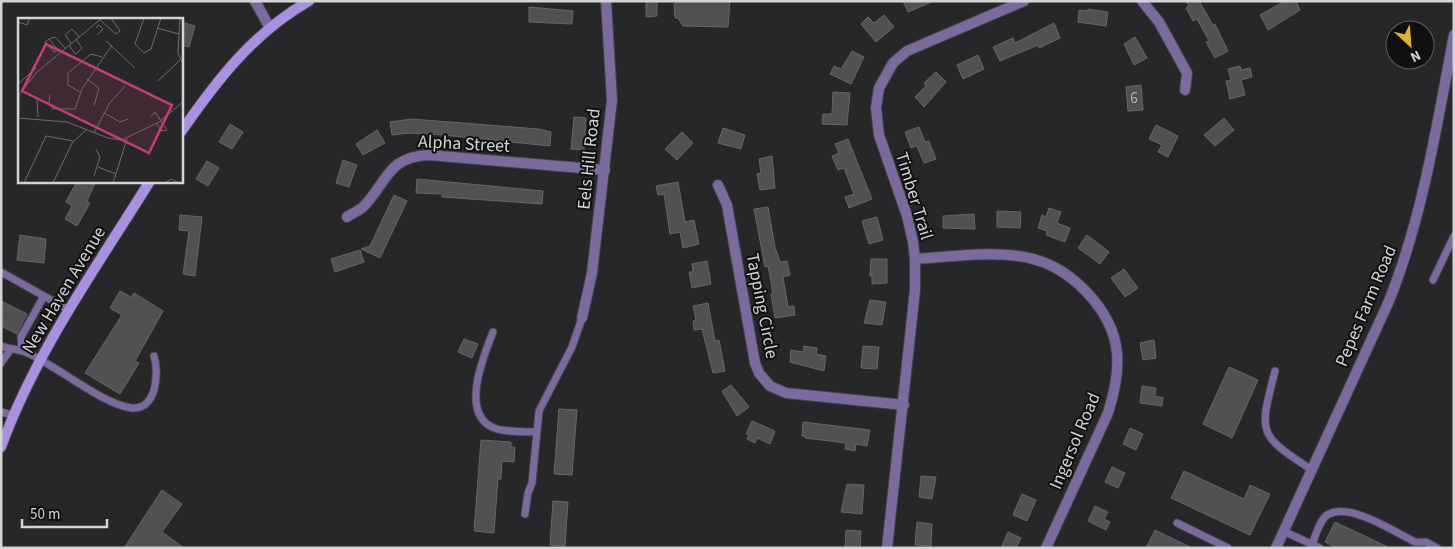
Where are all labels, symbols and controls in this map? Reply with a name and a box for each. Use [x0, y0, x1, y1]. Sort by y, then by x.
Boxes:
inset map [18, 18, 182, 182]
north arrow [1385, 20, 1435, 70]
text: N [1407, 45, 1424, 67]
house number: 6 [1130, 88, 1138, 109]
street label: Eels Hill Road [571, 107, 607, 211]
street label: Alpha Street [417, 129, 511, 159]
street label: Timber Trail [889, 149, 939, 243]
street label: New Haven Avenue [16, 222, 112, 358]
street label: Pepes Farm Road [1329, 242, 1403, 370]
street label: Tapping Circle [740, 251, 784, 361]
street label: Ingersol Road [1043, 389, 1107, 493]
scale bar [22, 496, 108, 528]
text: 50 m [30, 504, 60, 525]

